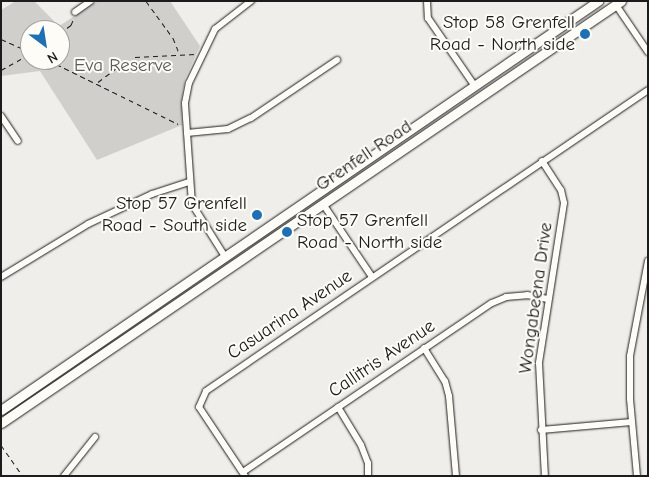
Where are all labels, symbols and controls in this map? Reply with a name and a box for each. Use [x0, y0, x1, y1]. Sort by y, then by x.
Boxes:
place label: Stop 58 Grenfell Road - North side [430, 12, 575, 56]
north arrow [20, 20, 70, 70]
marker: Stop 58 Grenfell Road - North side [579, 28, 591, 40]
text: N [44, 48, 61, 67]
park label: Eva Reserve [74, 55, 172, 77]
street label: Grenfell Road [312, 116, 416, 196]
place label: Stop 57 Grenfell Road - South side [102, 193, 247, 237]
marker: Stop 57 Grenfell Road - South side [251, 209, 263, 221]
place label: Stop 57 Grenfell Road - North side [297, 210, 442, 254]
street label: Wongabeena Drive [514, 221, 558, 375]
marker: Stop 57 Grenfell Road - North side [281, 226, 293, 238]
street label: Casuarina Avenue [223, 265, 357, 365]
street label: Callitris Avenue [324, 315, 440, 403]

